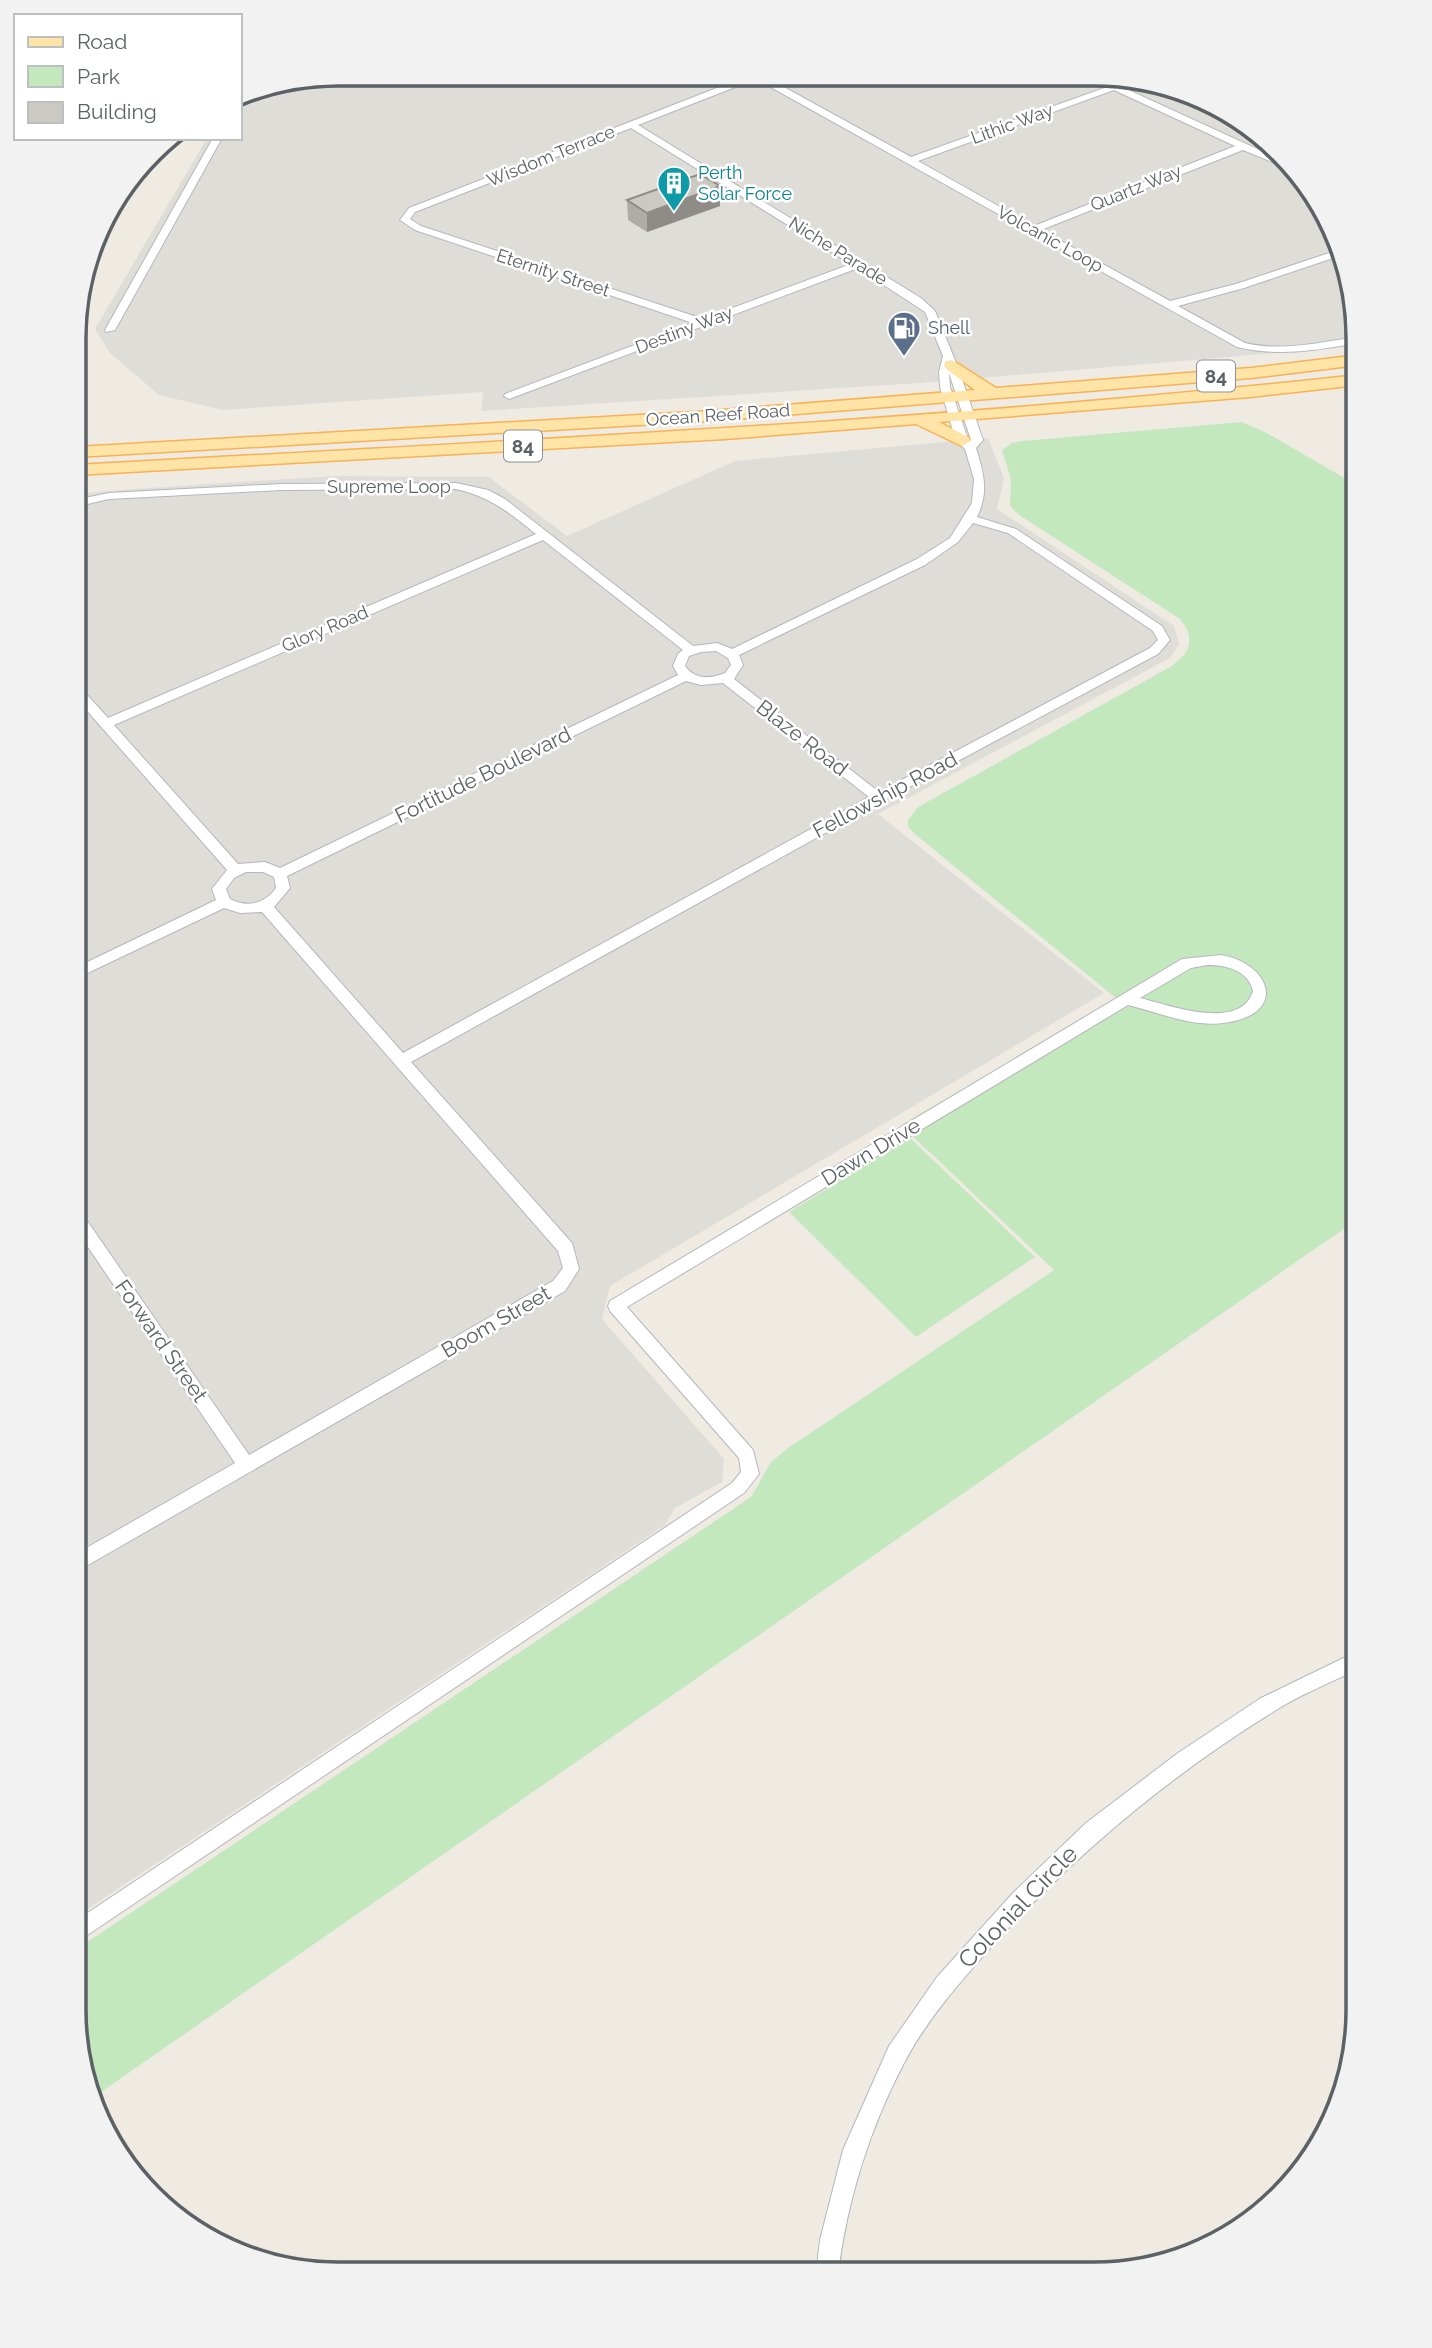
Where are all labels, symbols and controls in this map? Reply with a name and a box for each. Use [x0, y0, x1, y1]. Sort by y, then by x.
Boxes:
legend [14, 14, 242, 140]
text: Road [77, 29, 127, 54]
text: Park [77, 64, 120, 89]
text: Building [77, 99, 157, 124]
street label: Lithic Way [968, 99, 1056, 148]
street label: Wisdom Terrace [484, 120, 618, 191]
street label: Quartz Way [1087, 160, 1185, 215]
place label: Perth Solar Force [698, 162, 792, 204]
building icon: Perth Solar Force [655, 164, 693, 213]
street label: Volcanic Loop [994, 201, 1107, 276]
street label: Niche Parade [785, 212, 892, 289]
street label: Eternity Street [494, 244, 612, 301]
street label: Destiny Way [632, 301, 736, 358]
fuel station icon: Shell [885, 309, 923, 358]
place label: Shell [928, 317, 970, 338]
road number: 84 [1197, 360, 1235, 392]
street label: Ocean Reef Road [645, 399, 791, 430]
road number: 84 [504, 430, 542, 462]
street label: Supreme Loop [327, 476, 451, 497]
street label: Glory Road [278, 601, 371, 656]
street label: Blaze Road [752, 694, 853, 781]
street label: Fortitude Boulevard [391, 721, 575, 828]
street label: Fellowship Road [808, 746, 961, 843]
street label: Dawn Drive [817, 1112, 925, 1191]
street label: Forward Street [110, 1275, 213, 1407]
street label: Boom Street [437, 1280, 555, 1363]
street label: Colonial Circle [952, 1839, 1083, 1974]

